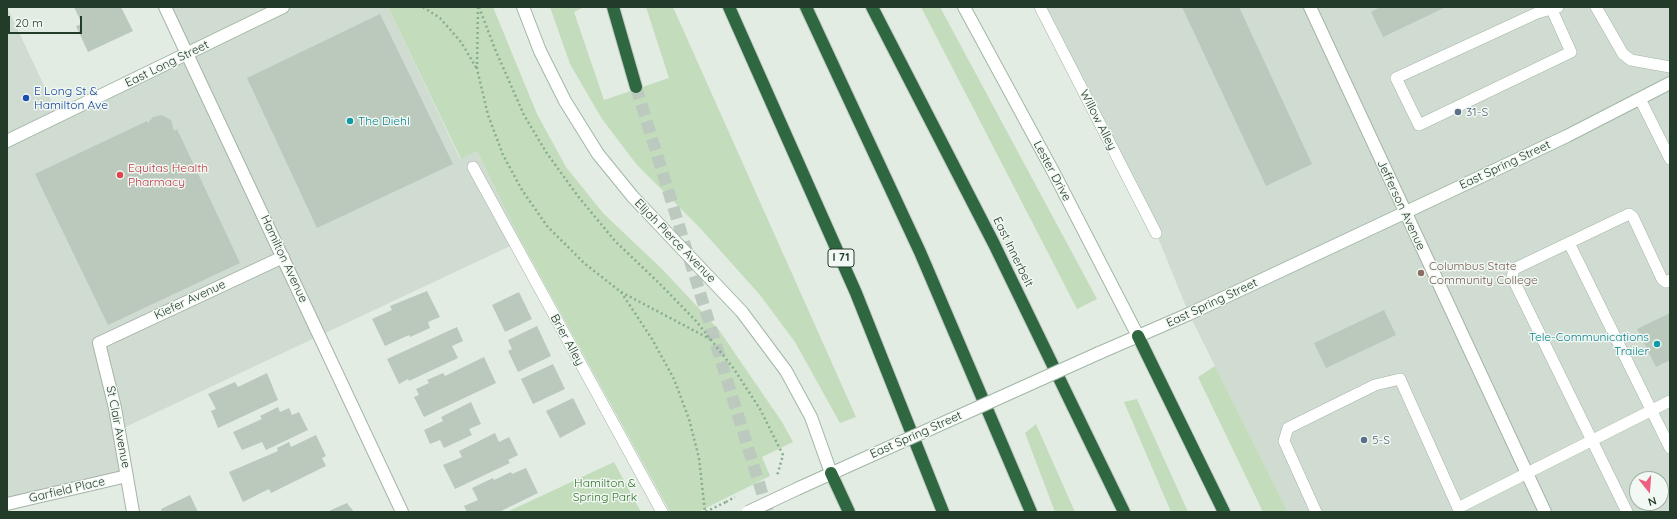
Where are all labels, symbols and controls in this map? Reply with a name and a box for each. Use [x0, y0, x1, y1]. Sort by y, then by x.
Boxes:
scale bar [10, 8, 84, 34]
text: 20 m [15, 15, 43, 30]
street label: East Long Street [123, 38, 211, 90]
place label: E Long St & Hamilton Ave [34, 84, 108, 112]
street label: Willow Alley [1077, 87, 1119, 153]
marker: E Long St & Hamilton Ave [21, 93, 31, 103]
place label: 31-S [1466, 105, 1488, 119]
marker: 31-S [1453, 107, 1463, 117]
place label: The Diehl [358, 114, 410, 128]
marker: The Diehl [345, 116, 355, 126]
street label: Lester Drive [1030, 138, 1074, 204]
street label: East Spring Street [1457, 138, 1553, 192]
street label: Jefferson Avenue [1374, 158, 1428, 252]
place label: Equitas Health Pharmacy [128, 161, 208, 189]
marker: Equitas Health Pharmacy [115, 170, 125, 180]
street label: Elijah Pierce Avenue [631, 196, 719, 286]
street label: Hamilton Avenue [257, 213, 311, 305]
street label: East Innerbelt [990, 215, 1036, 289]
road number: I 71 [828, 249, 854, 267]
place label: Columbus State Community College [1429, 259, 1538, 287]
marker: Columbus State Community College [1416, 268, 1426, 278]
street label: East Spring Street [1164, 276, 1260, 330]
street label: Kiefer Avenue [152, 277, 228, 323]
street label: Brier Alley [547, 312, 587, 368]
place label: Tele-Communications Trailer [1529, 330, 1649, 358]
marker: Tele-Communications Trailer [1652, 339, 1662, 349]
street label: St Clair Avenue [103, 385, 133, 469]
street label: East Spring Street [868, 408, 964, 462]
place label: 5-S [1372, 433, 1390, 447]
marker: 5-S [1359, 435, 1369, 445]
north arrow [1629, 471, 1669, 511]
street label: Garfield Place [28, 474, 106, 506]
park label: Hamilton & Spring Park [573, 476, 637, 504]
text: N [1646, 494, 1658, 509]

